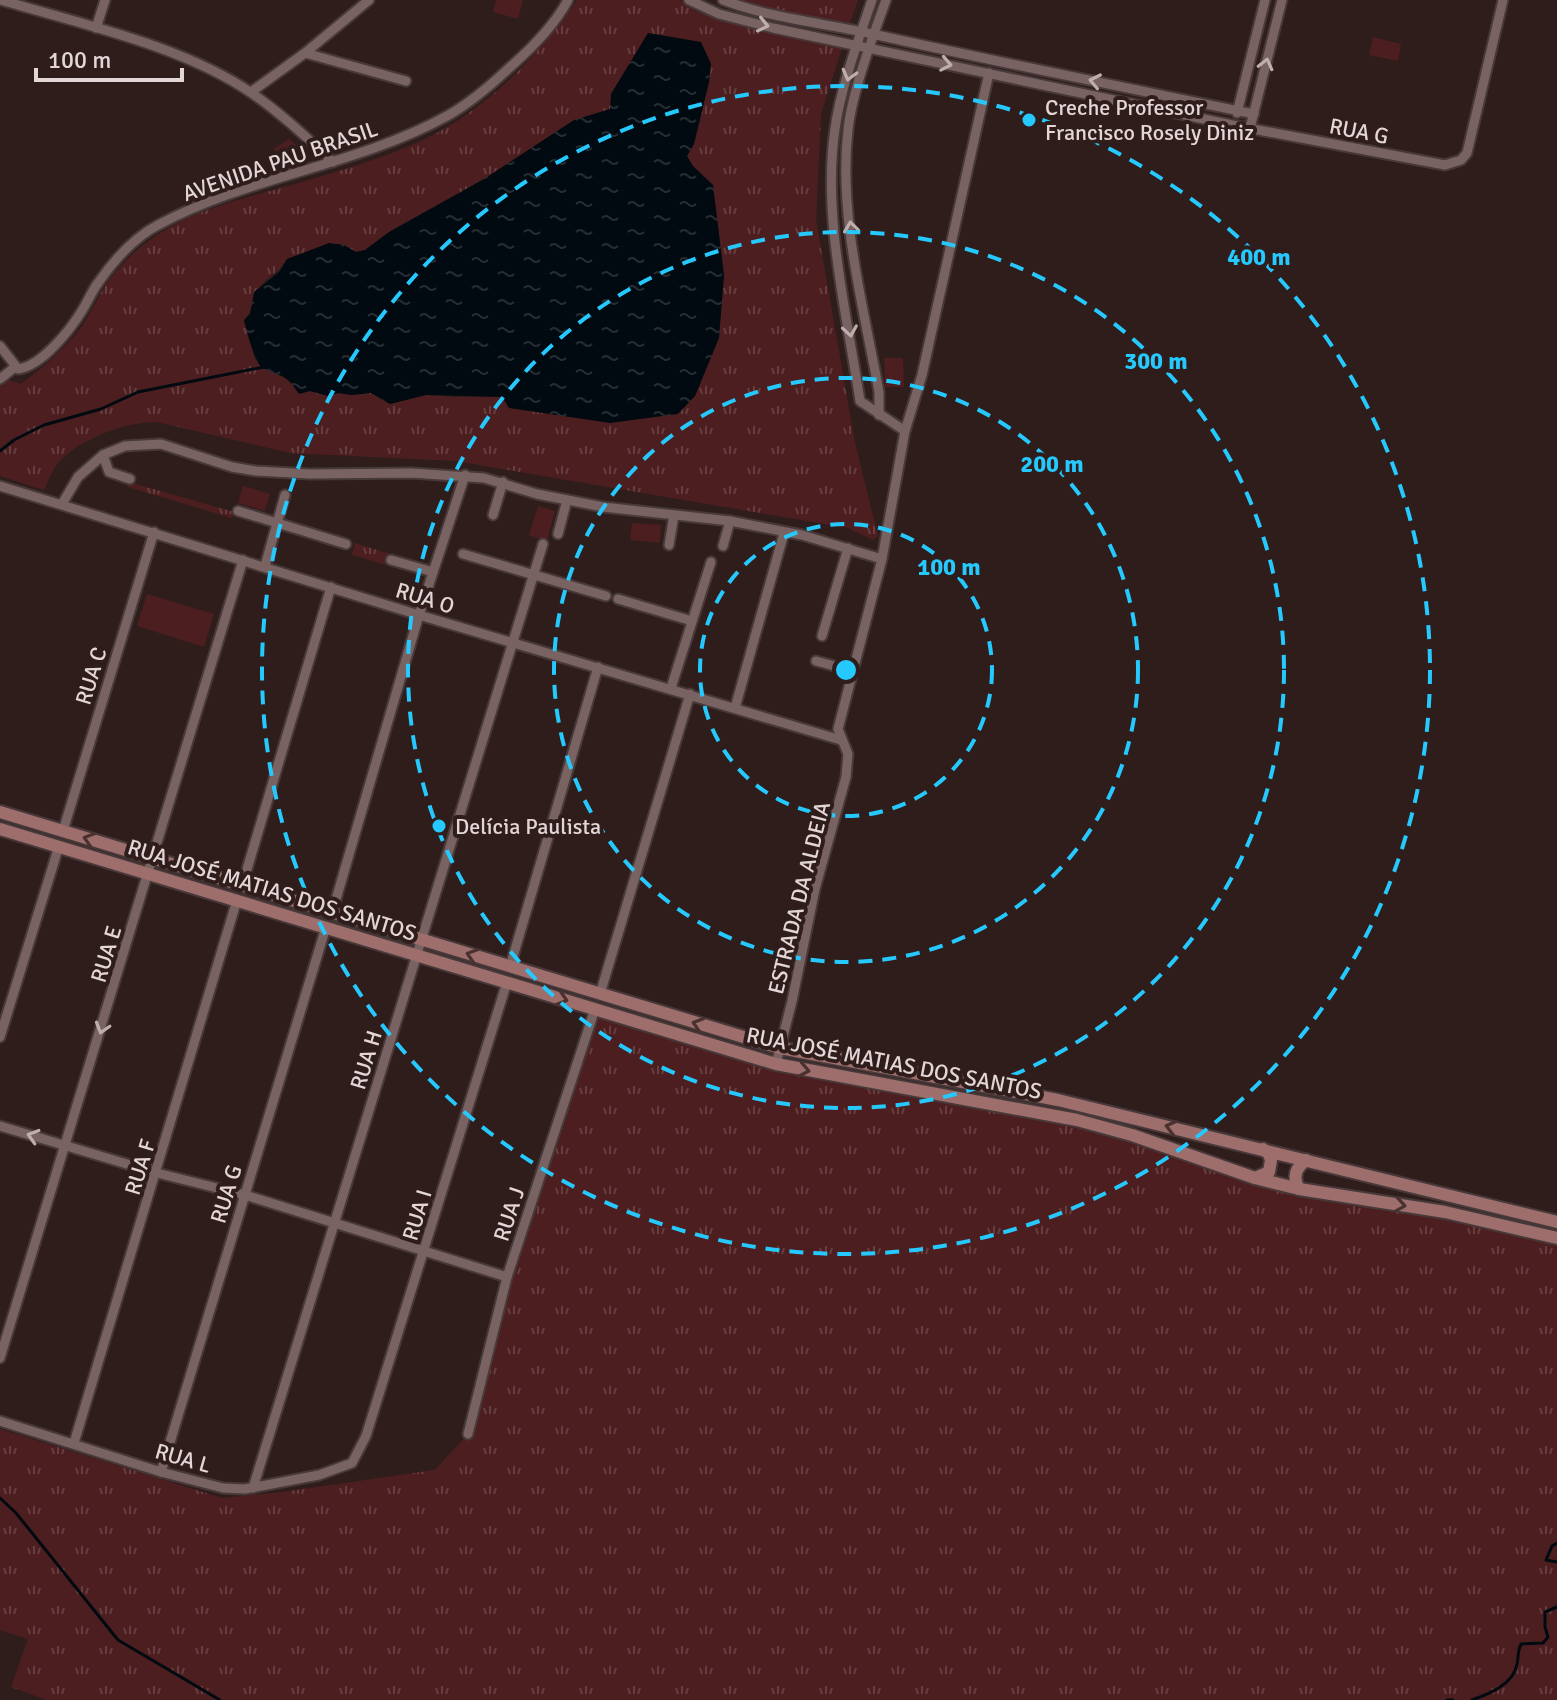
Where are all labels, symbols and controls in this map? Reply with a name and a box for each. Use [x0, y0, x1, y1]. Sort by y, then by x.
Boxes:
one-way arrow [755, 16, 769, 33]
scale bar [36, 32, 182, 82]
text: 100 m [48, 45, 111, 75]
one-way arrow [939, 55, 952, 72]
one-way arrow [1257, 58, 1274, 71]
one-way arrow [842, 67, 859, 81]
one-way arrow [1089, 73, 1102, 90]
place label: Creche Professor Francisco Rosely Diniz [1045, 94, 1254, 146]
marker: Creche Professor Francisco Rosely Diniz [1020, 111, 1038, 129]
street label: RUA G [1327, 112, 1391, 150]
street label: AVENIDA PAU BRASIL [179, 115, 381, 207]
one-way arrow [843, 221, 860, 234]
text: 400 m [1227, 242, 1291, 272]
one-way arrow [840, 324, 857, 338]
text: 300 m [1124, 346, 1188, 376]
text: 200 m [1020, 449, 1084, 479]
text: 100 m [917, 552, 981, 582]
street label: RUA O [392, 576, 458, 620]
street label: RUA C [69, 644, 113, 708]
centre of rings [832, 656, 860, 684]
street label: ESTRADA DA ALDEIA [762, 798, 836, 997]
place label: Delícia Paulista [455, 813, 601, 840]
marker: Delícia Paulista [430, 817, 448, 835]
one-way arrow [83, 832, 97, 848]
street label: RUA JOSÉ MATIAS DOS SANTOS [125, 833, 419, 947]
street label: RUA E [85, 922, 127, 986]
one-way arrow [466, 948, 479, 964]
one-way arrow [555, 990, 569, 1006]
one-way arrow [692, 1017, 706, 1033]
one-way arrow [95, 1021, 111, 1035]
street label: RUA JOSÉ MATIAS DOS SANTOS [744, 1021, 1044, 1105]
street label: RUA H [344, 1027, 388, 1093]
one-way arrow [797, 1061, 811, 1078]
one-way arrow [1165, 1119, 1178, 1136]
one-way arrow [27, 1129, 40, 1145]
street label: RUA F [119, 1136, 161, 1198]
street label: RUA G [204, 1162, 248, 1226]
street label: RUA J [488, 1183, 530, 1245]
street label: RUA I [396, 1186, 438, 1244]
one-way arrow [1393, 1196, 1407, 1213]
street label: RUA L [152, 1437, 214, 1479]

